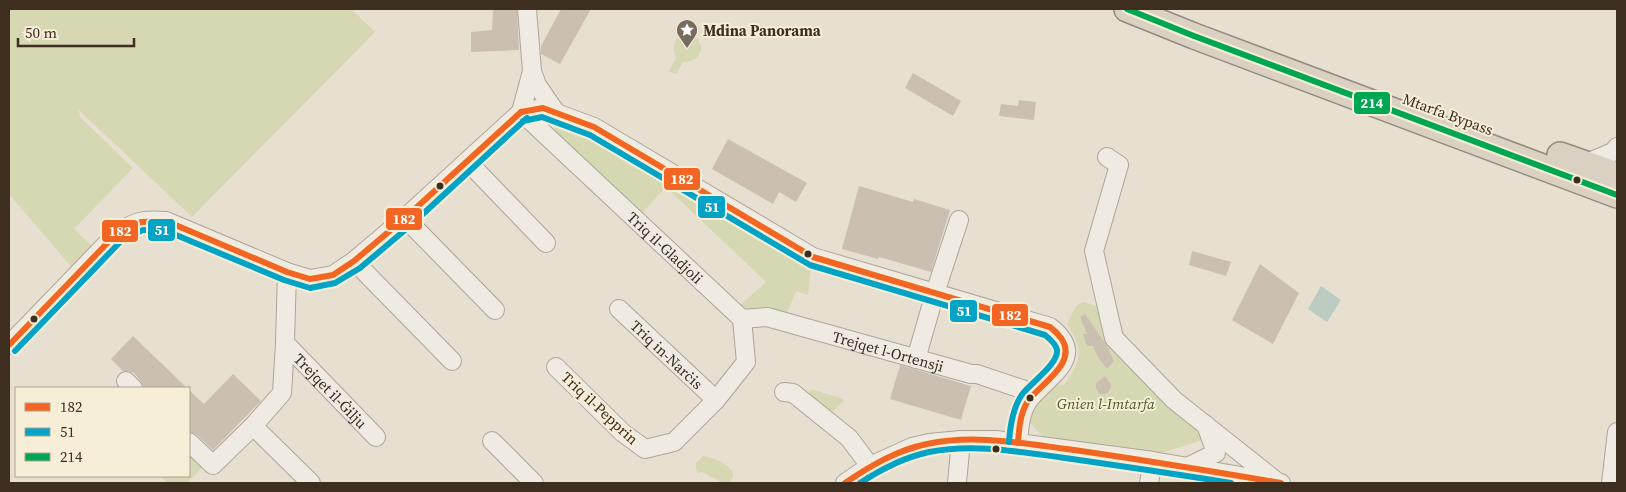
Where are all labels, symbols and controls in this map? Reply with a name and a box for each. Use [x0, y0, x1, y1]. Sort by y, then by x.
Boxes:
scale bar [18, 15, 134, 47]
place icon: Mdina Panorama [675, 18, 699, 49]
place label: Mdina Panorama [703, 20, 822, 41]
text: 50 m [25, 22, 57, 43]
street label: Mtarfa Bypass [1400, 88, 1496, 140]
line badge: 214 [1353, 91, 1391, 115]
text: 214 [1361, 93, 1384, 113]
line badge: 182 [663, 167, 701, 191]
text: 182 [671, 169, 694, 189]
unlabelled marker [1572, 175, 1582, 185]
unlabelled marker [435, 181, 445, 191]
line badge: 51 [697, 195, 726, 219]
text: 51 [704, 197, 720, 217]
line badge: 182 [385, 207, 423, 231]
street label: Triq il-Gladjoli [623, 207, 708, 288]
text: 182 [393, 209, 416, 229]
line badge: 51 [147, 218, 176, 242]
line badge: 182 [101, 219, 139, 243]
text: 51 [154, 220, 170, 240]
text: 182 [109, 221, 132, 241]
unlabelled marker [803, 249, 813, 259]
line badge: 51 [949, 299, 978, 323]
text: 51 [956, 301, 972, 321]
line badge: 182 [991, 303, 1029, 327]
text: 182 [999, 305, 1022, 325]
unlabelled marker [29, 314, 39, 324]
street label: Triq in-Narċis [626, 315, 708, 393]
street label: Trejqet l-Ortensji [830, 325, 946, 376]
street label: Trejqet il-Ġilju [290, 348, 372, 433]
street label: Triq il-Pepprin [557, 367, 643, 449]
legend [15, 387, 190, 477]
unlabelled marker [1025, 393, 1035, 403]
park label: Gnien l-Imtarfa [1057, 393, 1155, 414]
text: 182 [60, 396, 83, 417]
text: 51 [60, 421, 75, 442]
unlabelled marker [991, 444, 1001, 454]
text: 214 [60, 446, 83, 467]

